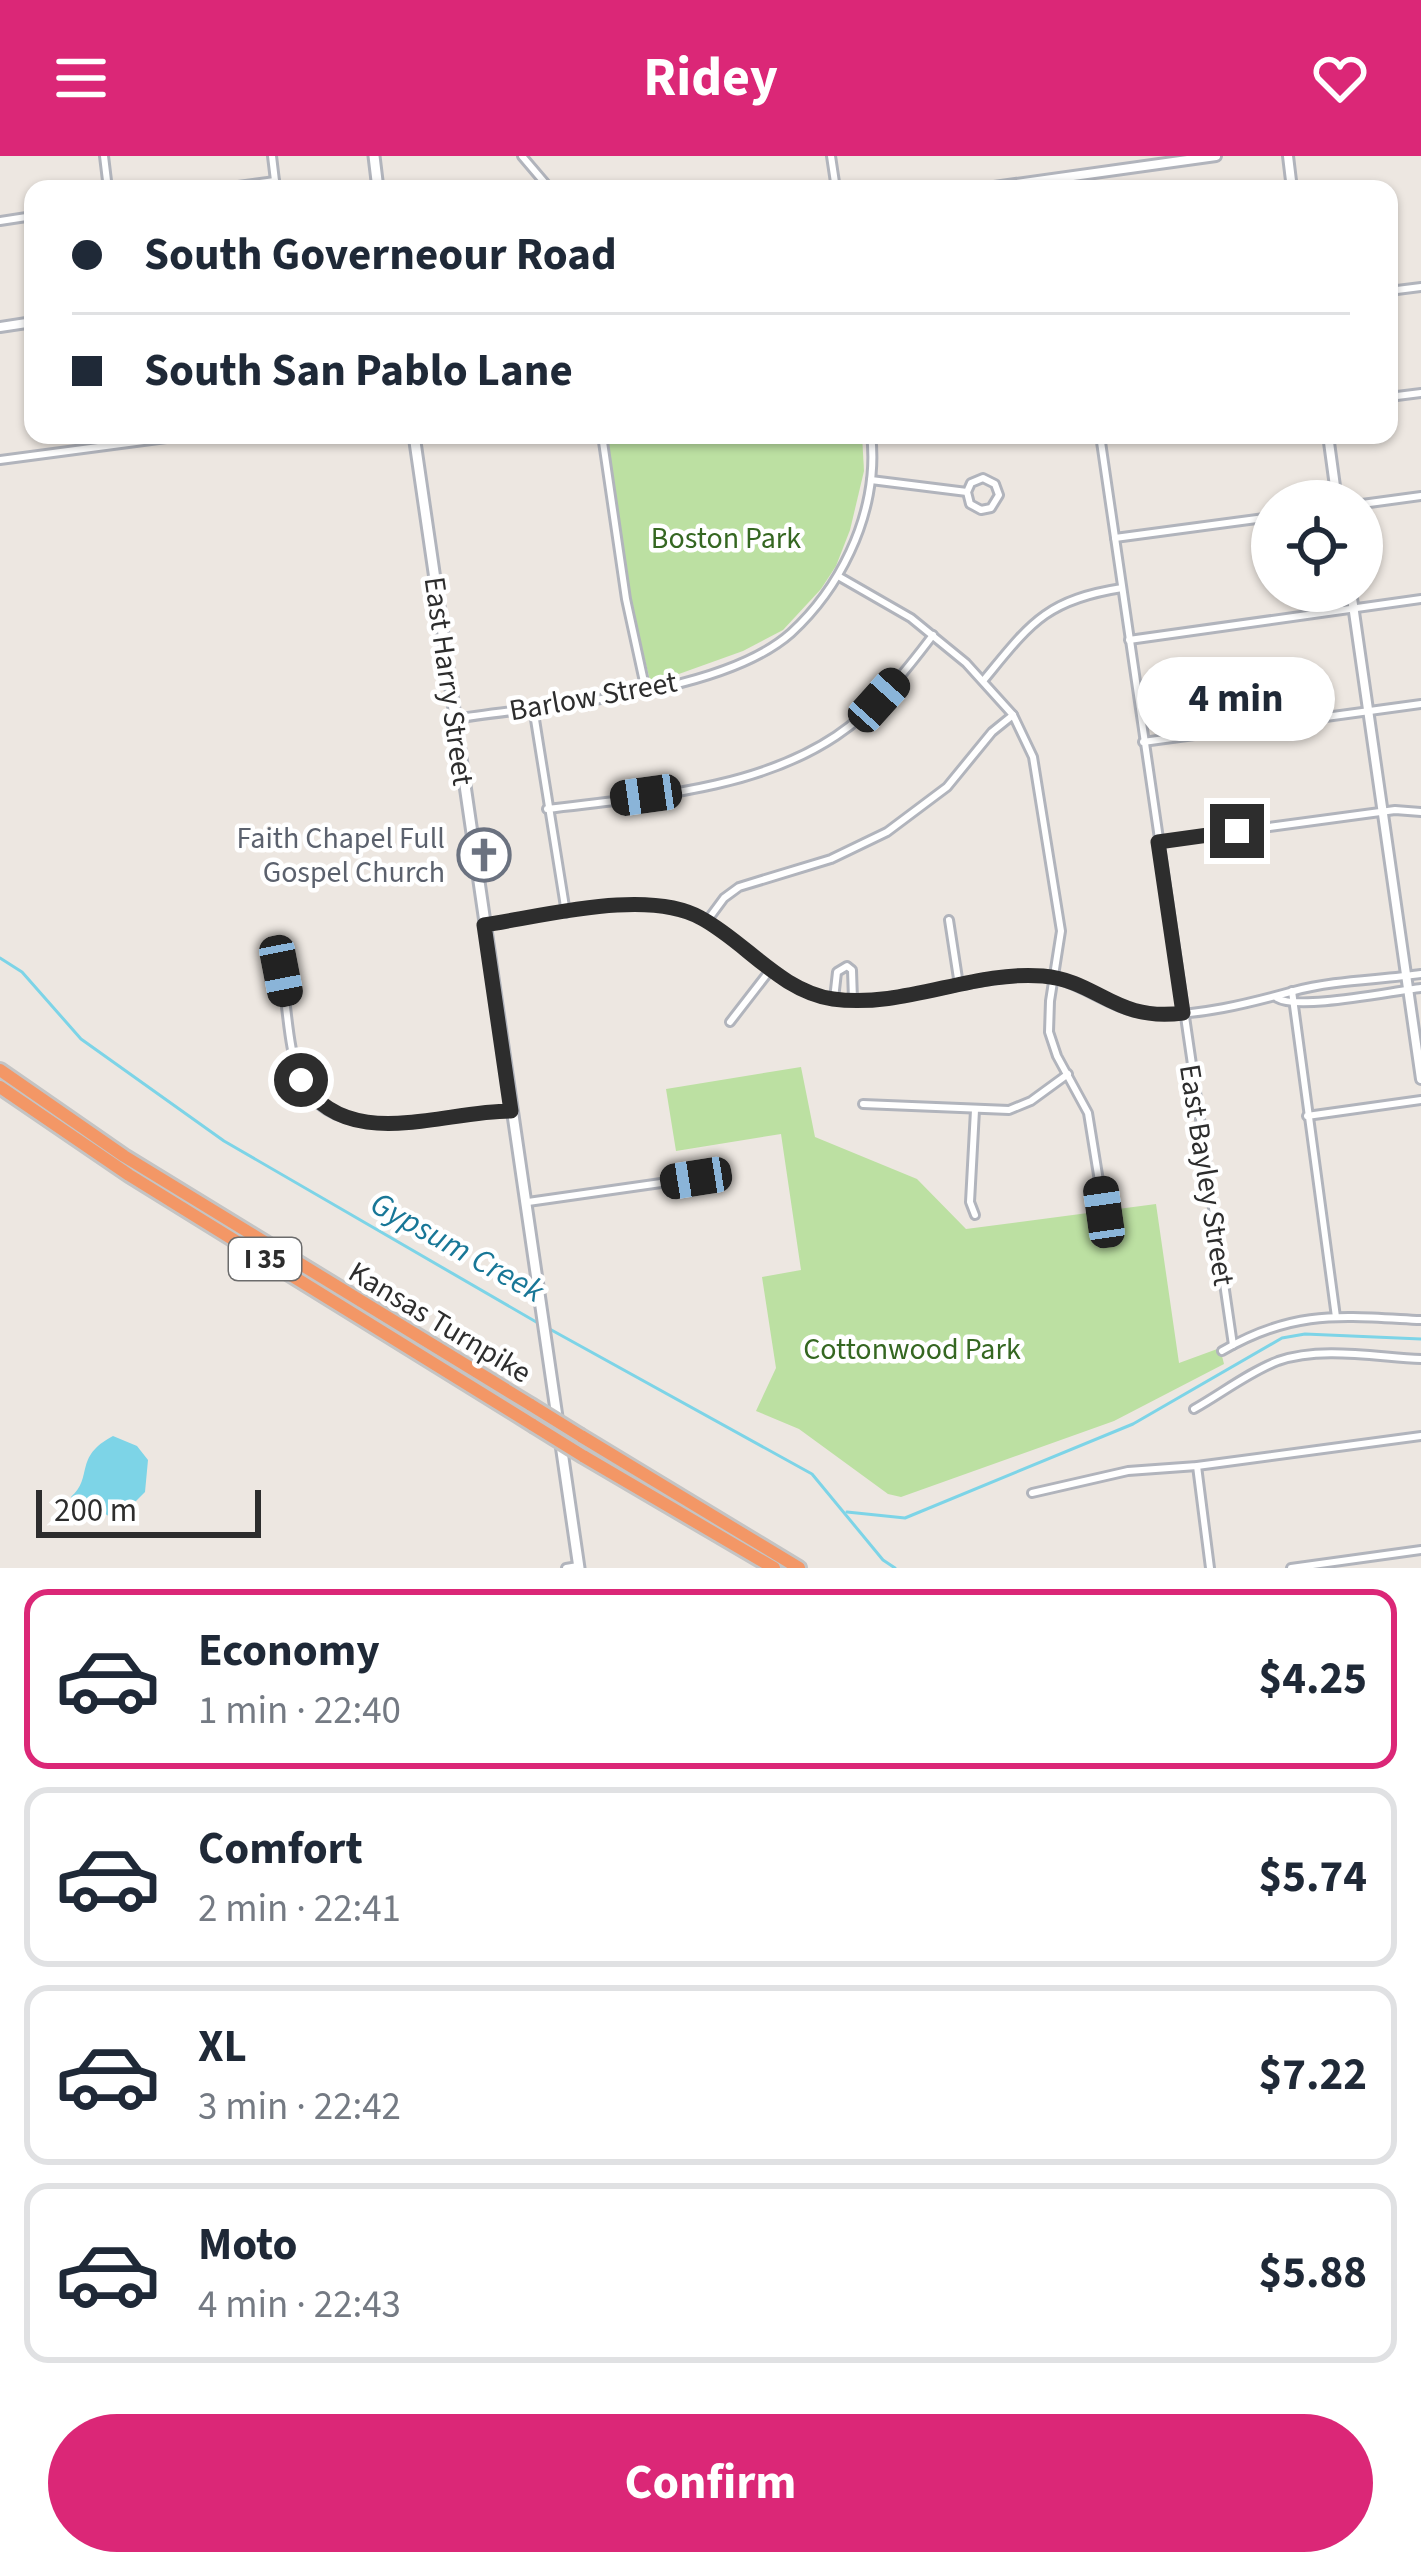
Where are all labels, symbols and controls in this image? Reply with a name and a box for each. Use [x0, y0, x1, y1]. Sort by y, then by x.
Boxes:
text: Ridey [643, 40, 778, 117]
icon: menu [48, 45, 114, 111]
icon: heart [1307, 45, 1373, 111]
text: South Governeour Road [144, 223, 617, 287]
text: South San Pablo Lane [144, 339, 573, 403]
map controls [1251, 480, 1383, 612]
button: locate [1251, 480, 1383, 612]
park label: Boston Park [651, 517, 801, 560]
street label: East Harry Street [413, 574, 484, 788]
callout: 4 min [1138, 657, 1336, 741]
street label: Barlow Street [506, 661, 680, 732]
car [842, 661, 916, 739]
text: 4 min [1189, 671, 1283, 727]
car [608, 772, 684, 818]
route end [1210, 804, 1264, 858]
place label: Faith Chapel Full Gospel Church [237, 817, 445, 894]
church icon: Faith Chapel Full Gospel Church [456, 827, 512, 883]
car [256, 932, 306, 1010]
route start [274, 1053, 328, 1107]
street label: East Bayley Street [1168, 1061, 1245, 1289]
car [658, 1155, 734, 1201]
car [1081, 1174, 1127, 1250]
water label: Gypsum Creek [362, 1180, 554, 1315]
road number: I 35 [229, 1238, 301, 1280]
street label: Kansas Turnpike [340, 1251, 539, 1394]
park label: Cottonwood Park [803, 1328, 1021, 1371]
scale bar [36, 1484, 261, 1537]
text: 200 m [54, 1487, 137, 1534]
text: Economy [198, 1619, 380, 1683]
icon: car [54, 1625, 162, 1733]
text: $4.25 [1258, 1647, 1367, 1711]
text: 1 min · 22:40 [198, 1683, 401, 1739]
text: Comfort [198, 1817, 363, 1881]
icon: car [54, 1823, 162, 1931]
text: $5.74 [1258, 1845, 1367, 1909]
text: 2 min · 22:41 [198, 1881, 401, 1937]
text: XL [198, 2015, 247, 2079]
icon: car [54, 2021, 162, 2129]
text: $7.22 [1258, 2043, 1367, 2107]
text: 3 min · 22:42 [198, 2079, 401, 2135]
text: Moto [198, 2213, 297, 2277]
icon: car [54, 2219, 162, 2327]
text: $5.88 [1258, 2241, 1367, 2305]
text: 4 min · 22:43 [198, 2277, 401, 2333]
button: Confirm [48, 2414, 1373, 2552]

